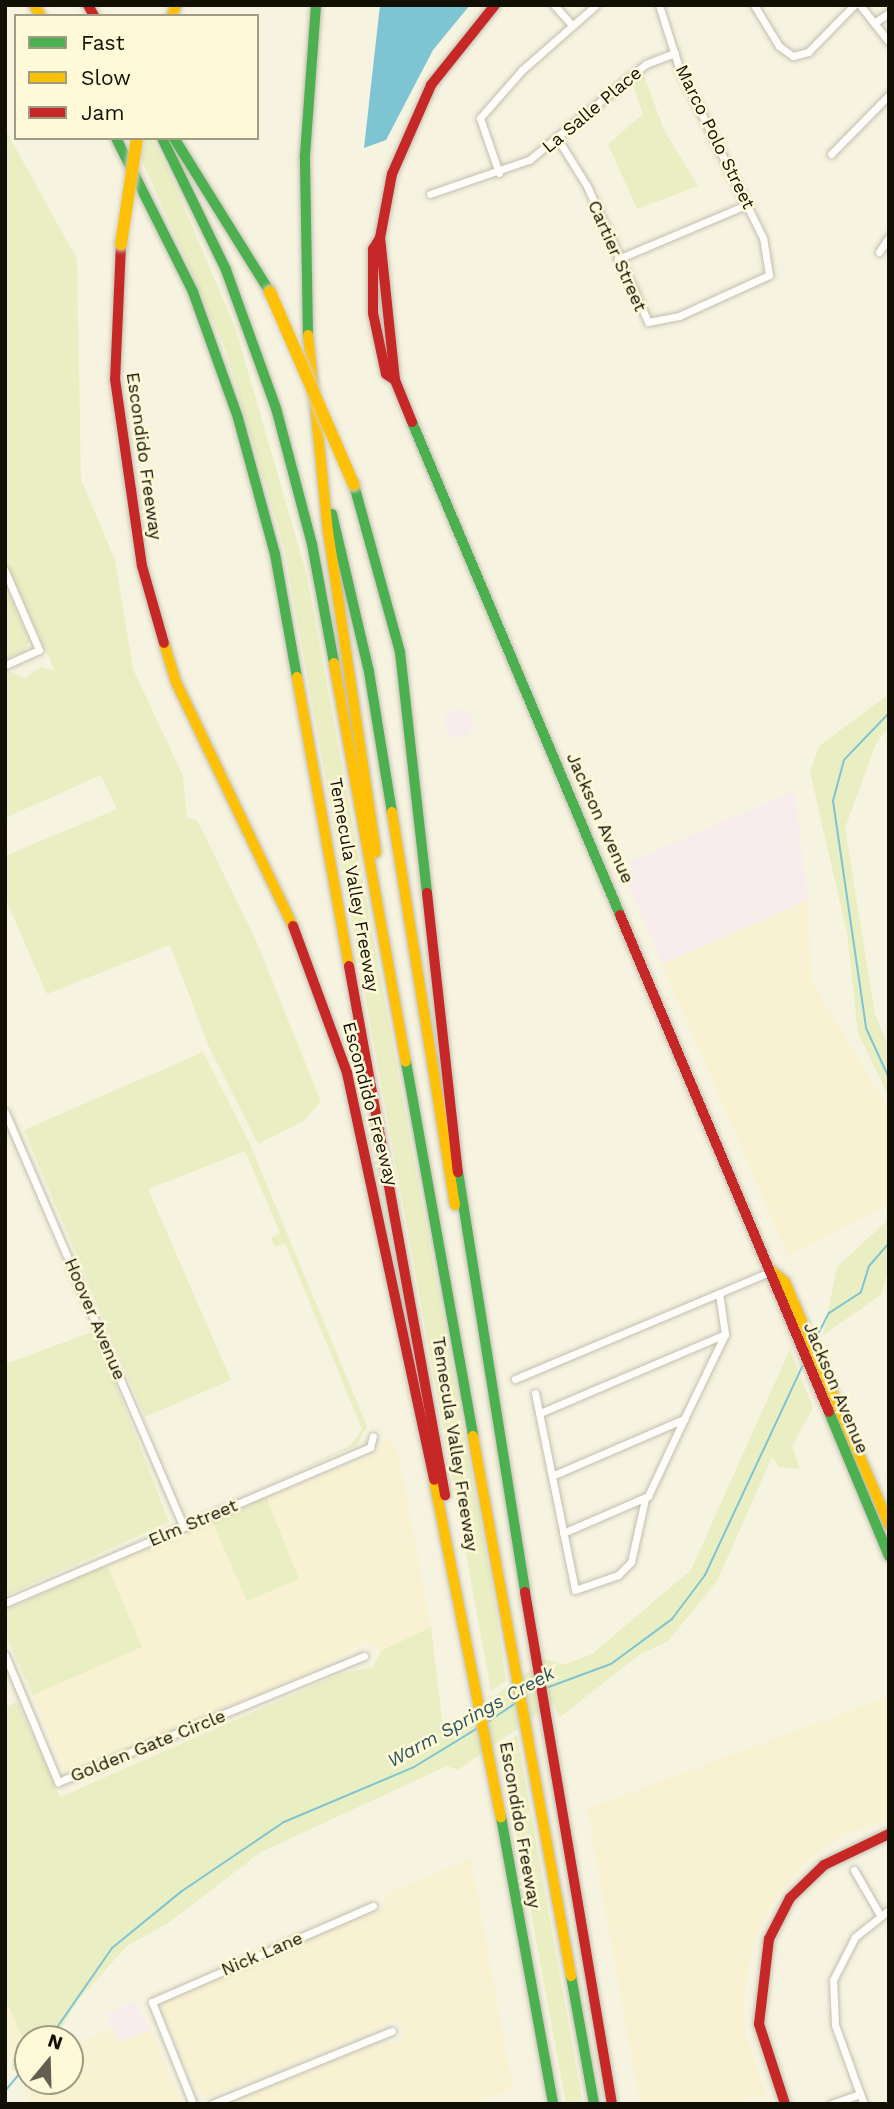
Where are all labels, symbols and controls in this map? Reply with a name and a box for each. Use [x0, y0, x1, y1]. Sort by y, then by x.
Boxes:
legend [14, 14, 259, 140]
text: Fast [81, 30, 125, 55]
street label: Marco Polo Street [671, 61, 759, 213]
street label: La Salle Place [538, 62, 646, 158]
text: Slow [81, 65, 131, 90]
text: Jam [81, 100, 124, 125]
street label: Cartier Street [583, 197, 651, 315]
street label: Escondido Freeway [122, 371, 166, 541]
street label: Jackson Avenue [561, 749, 639, 887]
street label: Temecula Valley Freeway [324, 775, 384, 995]
street label: Escondido Freeway [338, 1020, 402, 1188]
street label: Hoover Avenue [59, 1254, 131, 1384]
street label: Jackson Avenue [798, 1319, 874, 1457]
street label: Temecula Valley Freeway [427, 1334, 483, 1554]
street label: Elm Street [145, 1495, 241, 1551]
water label: Warm Springs Creek [383, 1662, 559, 1772]
street label: Golden Gate Circle [67, 1705, 229, 1787]
street label: Escondido Freeway [495, 1740, 545, 1910]
street label: Nick Lane [218, 1927, 306, 1981]
north arrow [14, 2025, 84, 2095]
text: N [45, 2028, 66, 2055]

